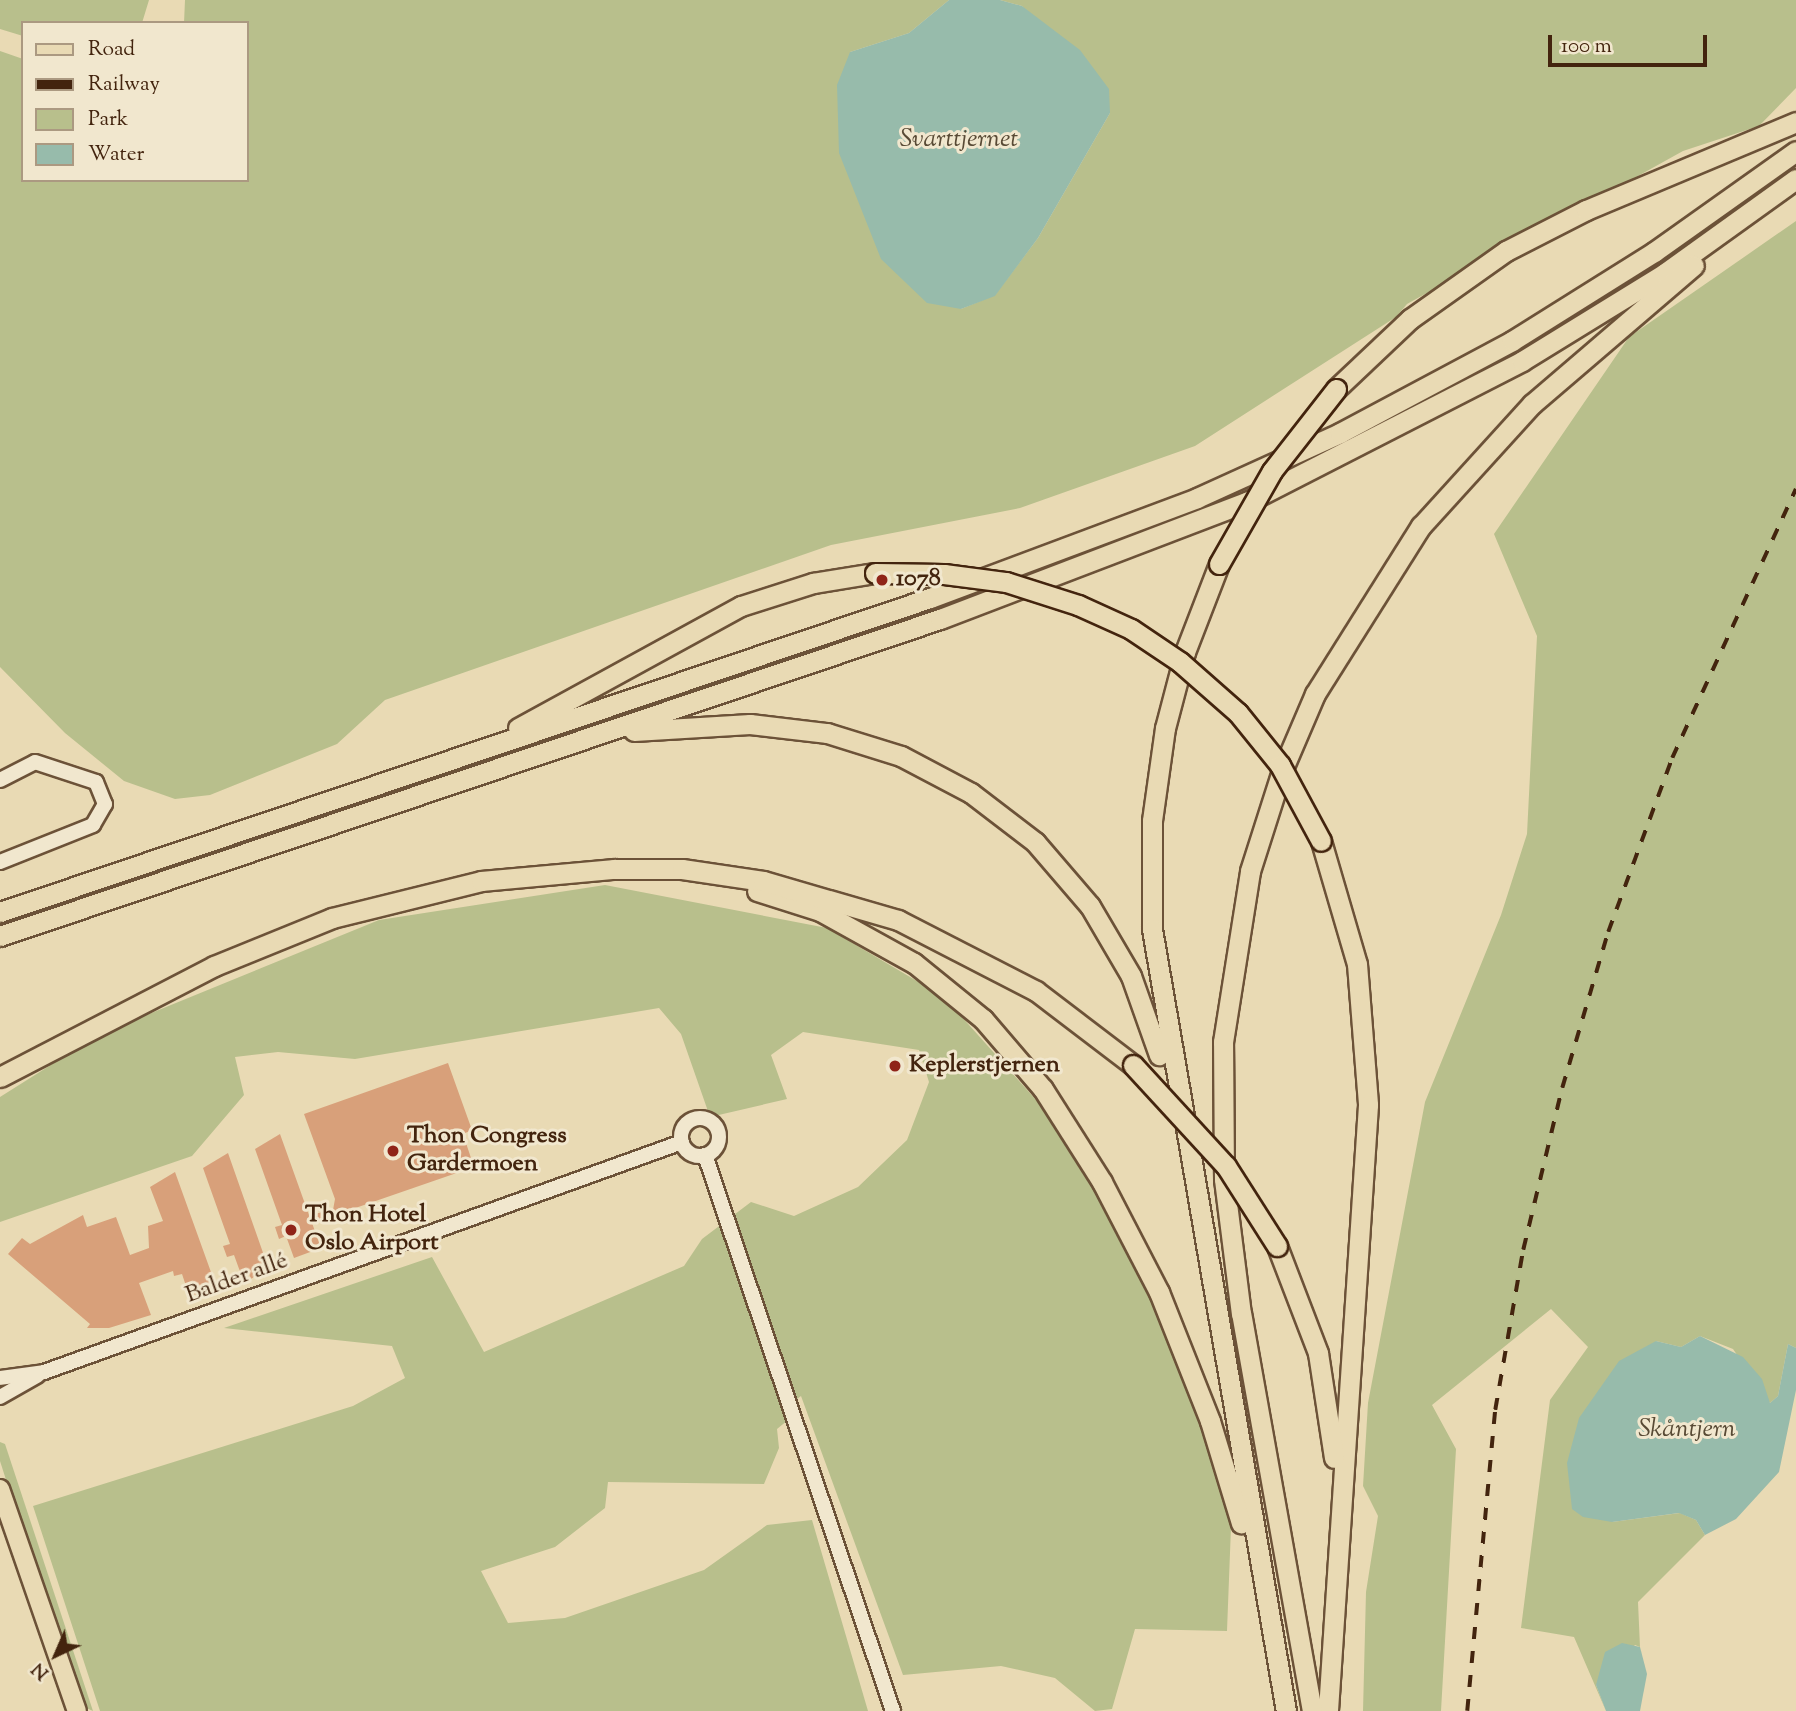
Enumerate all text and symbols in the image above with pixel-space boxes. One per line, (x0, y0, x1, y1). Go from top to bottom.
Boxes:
legend (21, 21, 248, 182)
scale bar (1551, 21, 1710, 65)
text: 100 m (1561, 32, 1612, 62)
text: Road (88, 35, 135, 65)
text: Railway (88, 70, 160, 100)
text: Park (88, 105, 128, 135)
water label: Svarttjernet (900, 124, 1018, 156)
text: Water (88, 140, 144, 170)
place label: 1078 (896, 566, 941, 594)
marker: 1078 (874, 572, 890, 588)
place label: Keplerstjernen (909, 1052, 1060, 1080)
marker: Keplerstjernen (887, 1058, 903, 1074)
place label: Thon Congress Gardermoen (407, 1123, 567, 1179)
marker: Thon Congress Gardermoen (385, 1143, 401, 1159)
place label: Thon Hotel Oslo Airport (305, 1202, 438, 1258)
marker: Thon Hotel Oslo Airport (283, 1222, 299, 1238)
street label: Balder allé (182, 1247, 292, 1311)
water label: Skåntjern (1638, 1414, 1736, 1446)
north arrow (21, 1620, 91, 1690)
text: N (26, 1655, 56, 1685)

